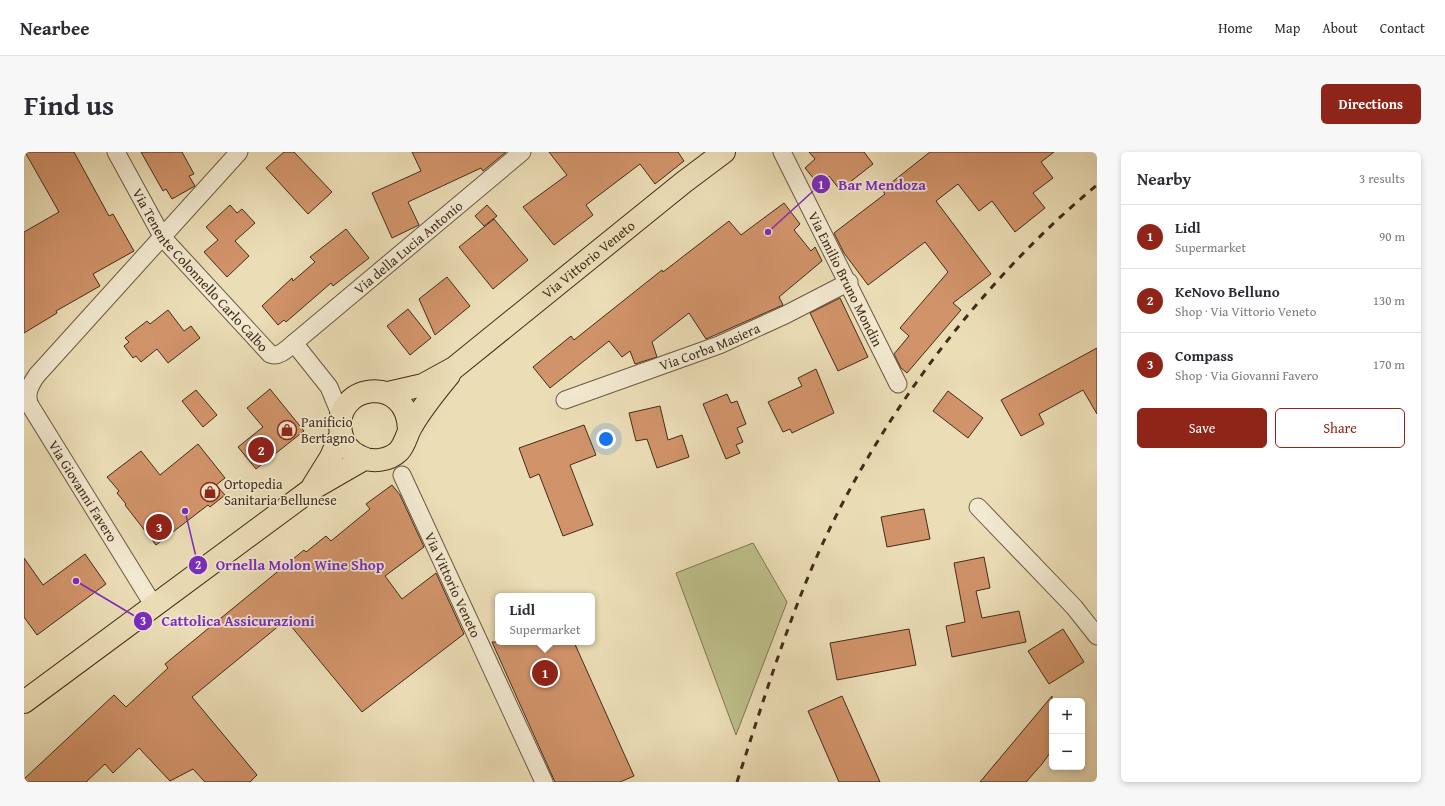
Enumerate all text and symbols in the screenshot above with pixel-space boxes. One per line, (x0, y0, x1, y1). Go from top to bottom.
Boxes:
text: Nearbee (20, 14, 90, 42)
text: Home (1218, 18, 1253, 38)
text: Map (1275, 18, 1300, 38)
text: About (1322, 18, 1358, 38)
text: Contact (1380, 18, 1425, 38)
text: Find us (24, 84, 114, 125)
button: Directions (1321, 84, 1421, 124)
text: Nearby (1137, 166, 1191, 191)
text: 3 results (1359, 169, 1405, 188)
callout: Bar Mendoza (811, 171, 934, 198)
text: Bar Mendoza (838, 174, 926, 195)
text: 1 (818, 176, 824, 193)
street label: Via Tenente Colonnello Carlo Calbo (128, 185, 273, 356)
street label: Via della Lucia Antonio (350, 196, 467, 299)
street label: Via Emilio Bruno Mondin (803, 208, 888, 350)
street label: Via Vittorio Veneto (538, 216, 639, 303)
text: Lidl (1175, 217, 1201, 238)
text: 1 (1147, 227, 1153, 246)
text: 90 m (1379, 227, 1405, 246)
text: Supermarket (1175, 238, 1246, 257)
text: KeNovo Belluno (1175, 281, 1280, 302)
text: 2 (1147, 291, 1153, 310)
text: 130 m (1373, 291, 1405, 310)
text: Shop · Via Vittorio Veneto (1175, 302, 1316, 321)
street label: Via Corba Masiera (656, 318, 763, 376)
text: Compass (1175, 345, 1233, 366)
text: 3 (1147, 355, 1153, 374)
text: 170 m (1373, 355, 1405, 374)
text: Shop · Via Giovanni Favero (1175, 366, 1318, 385)
button: Save (1137, 408, 1267, 448)
button: Share (1275, 408, 1405, 448)
place label: Panificio Bertagno (301, 412, 355, 448)
shop icon: Panificio Bertagno (276, 419, 298, 441)
your location (596, 429, 616, 449)
pin: 2 (248, 435, 274, 465)
street label: Via Giovanni Favero (44, 436, 122, 546)
place label: Ortopedia Sanitaria Bellunese (224, 474, 337, 510)
shop icon: Ortopedia Sanitaria Bellunese (199, 481, 221, 503)
pin: 3 (146, 512, 172, 542)
street label: Via Vittorio Veneto (420, 529, 486, 641)
callout: Ornella Molon Wine Shop (188, 552, 392, 579)
text: Ornella Molon Wine Shop (216, 554, 385, 575)
text: 2 (195, 556, 201, 573)
popup (495, 593, 595, 645)
text: Lidl (509, 599, 535, 620)
callout: Cattolica Assicurazioni (133, 607, 322, 634)
text: Cattolica Assicurazioni (161, 610, 315, 631)
text: 3 (140, 612, 146, 629)
text: Supermarket (509, 620, 581, 639)
pin: 1 (532, 658, 558, 688)
map controls (1049, 698, 1085, 770)
button: + (1049, 698, 1085, 734)
button: − (1049, 734, 1085, 770)

